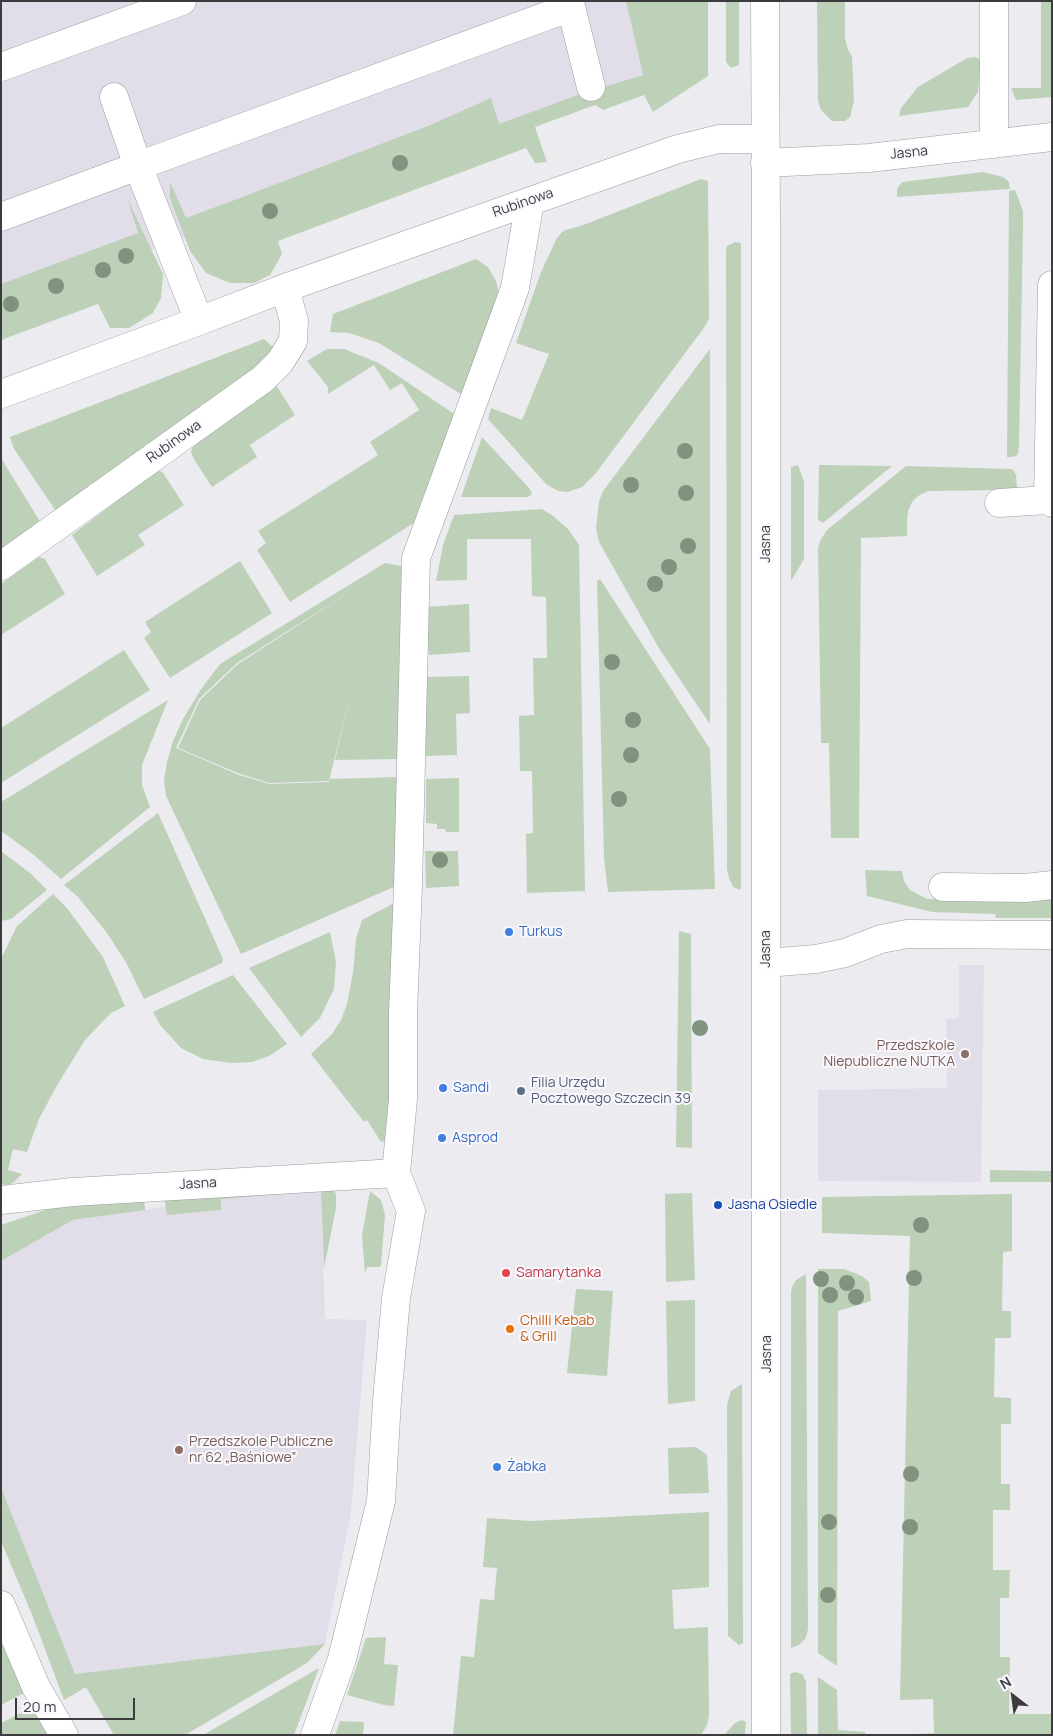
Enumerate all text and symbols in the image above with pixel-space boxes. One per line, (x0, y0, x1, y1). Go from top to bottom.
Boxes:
street label: Jasna (889, 143, 929, 163)
street label: Rubinowa (490, 185, 556, 221)
street label: Rubinowa (143, 417, 205, 467)
street label: Jasna (758, 525, 774, 563)
place label: Turkus (519, 924, 563, 940)
marker: Turkus (503, 926, 515, 938)
street label: Jasna (758, 930, 774, 968)
place label: Przedszkole Niepubliczne NUTKA (823, 1038, 955, 1070)
marker: Przedszkole Niepubliczne NUTKA (959, 1048, 971, 1060)
place label: Filia Urzędu Pocztowego Szczecin 39 (531, 1075, 691, 1108)
place label: Sandi (453, 1080, 489, 1096)
marker: Sandi (437, 1082, 449, 1094)
marker: Filia Urzędu Pocztowego Szczecin 39 (515, 1085, 527, 1097)
place label: Asprod (452, 1130, 498, 1146)
marker: Asprod (436, 1132, 448, 1144)
street label: Jasna (179, 1175, 217, 1193)
place label: Jasna Osiedle (728, 1197, 817, 1213)
marker: Jasna Osiedle (712, 1199, 724, 1211)
place label: Samarytanka (516, 1265, 601, 1281)
marker: Samarytanka (500, 1267, 512, 1279)
place label: Chilli Kebab & Grill (520, 1313, 594, 1345)
marker: Chilli Kebab & Grill (504, 1323, 516, 1335)
street label: Jasna (759, 1335, 775, 1373)
place label: Przedszkole Publiczne nr 62 „Baśniowe” (189, 1434, 333, 1466)
marker: Przedszkole Publiczne nr 62 „Baśniowe” (173, 1444, 185, 1456)
place label: Żabka (507, 1459, 546, 1475)
marker: Żabka (491, 1461, 503, 1473)
north arrow (988, 1671, 1038, 1721)
text: N (996, 1672, 1014, 1693)
scale bar (18, 1688, 138, 1720)
text: 20 m (23, 1696, 56, 1717)

